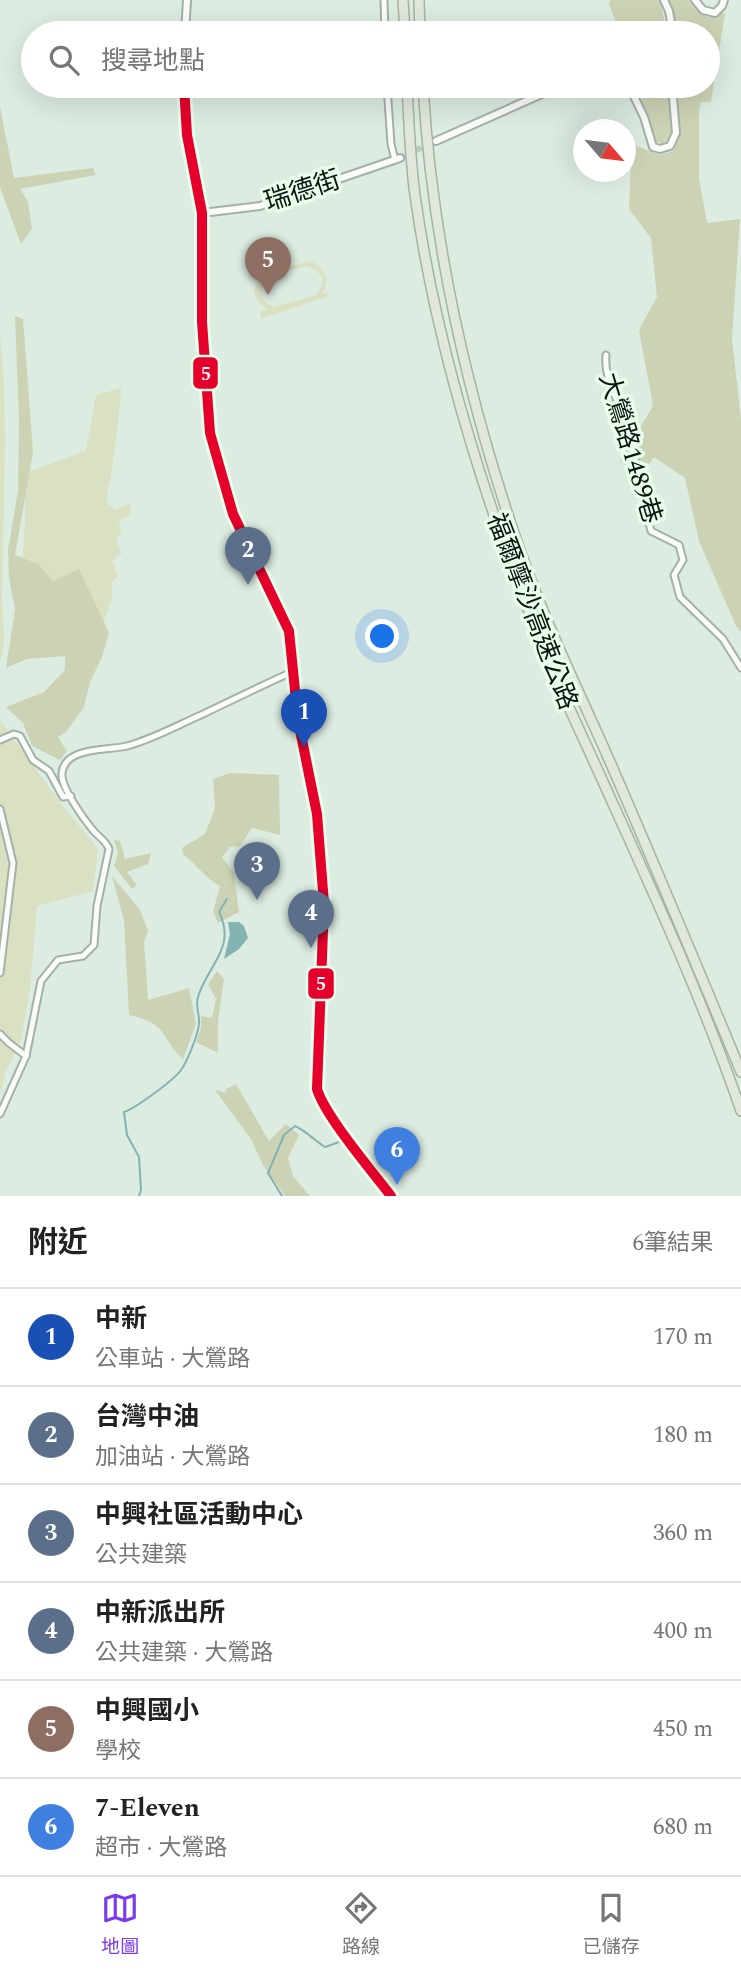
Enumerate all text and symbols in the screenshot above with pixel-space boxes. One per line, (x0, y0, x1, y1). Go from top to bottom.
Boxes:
search box (21, 21, 720, 98)
icon: search (45, 41, 83, 79)
text: 搜尋地點 (101, 41, 205, 81)
north arrow (573, 119, 636, 182)
street label: 瑞德街 (259, 160, 346, 222)
pin: 5 (245, 237, 291, 295)
line badge: 5 (192, 356, 219, 390)
text: 5 (201, 360, 211, 389)
street label: 大鶯路1489巷 (588, 368, 672, 529)
street label: 福爾摩沙高速公路 (476, 507, 588, 716)
pin: 2 (225, 527, 271, 585)
your location (365, 619, 399, 653)
pin: 1 (281, 689, 327, 747)
pin: 3 (234, 842, 280, 900)
pin: 4 (288, 890, 334, 948)
line badge: 5 (307, 967, 335, 1000)
text: 5 (316, 970, 326, 999)
pin: 6 (374, 1127, 420, 1185)
text: 附近 (28, 1220, 88, 1266)
text: 6筆結果 (633, 1226, 713, 1261)
text: 中新 (95, 1299, 147, 1339)
text: 1 (45, 1320, 57, 1355)
text: 170 m (653, 1320, 713, 1355)
text: 公車站 · 大鶯路 (95, 1342, 250, 1377)
text: 台灣中油 (95, 1397, 199, 1437)
text: 2 (45, 1418, 57, 1453)
text: 180 m (653, 1418, 713, 1453)
text: 加油站 · 大鶯路 (95, 1440, 250, 1475)
text: 中興社區活動中心 (95, 1495, 303, 1535)
text: 3 (45, 1516, 57, 1551)
text: 360 m (653, 1516, 713, 1551)
text: 公共建築 (95, 1538, 187, 1573)
text: 中新派出所 (95, 1593, 225, 1633)
text: 4 (45, 1614, 57, 1649)
text: 400 m (653, 1614, 713, 1649)
text: 公共建築 · 大鶯路 (95, 1636, 273, 1671)
text: 中興國小 (95, 1691, 199, 1731)
text: 5 (45, 1712, 57, 1747)
text: 450 m (653, 1712, 713, 1747)
text: 學校 (95, 1734, 141, 1769)
text: 7-Eleven (95, 1788, 200, 1828)
text: 6 (45, 1810, 57, 1845)
text: 680 m (653, 1810, 713, 1845)
text: 超市 · 大鶯路 (95, 1831, 227, 1866)
tab: 地圖 (101, 1889, 139, 1962)
tab: 路線 (342, 1889, 380, 1962)
tab: 已儲存 (583, 1889, 640, 1962)

